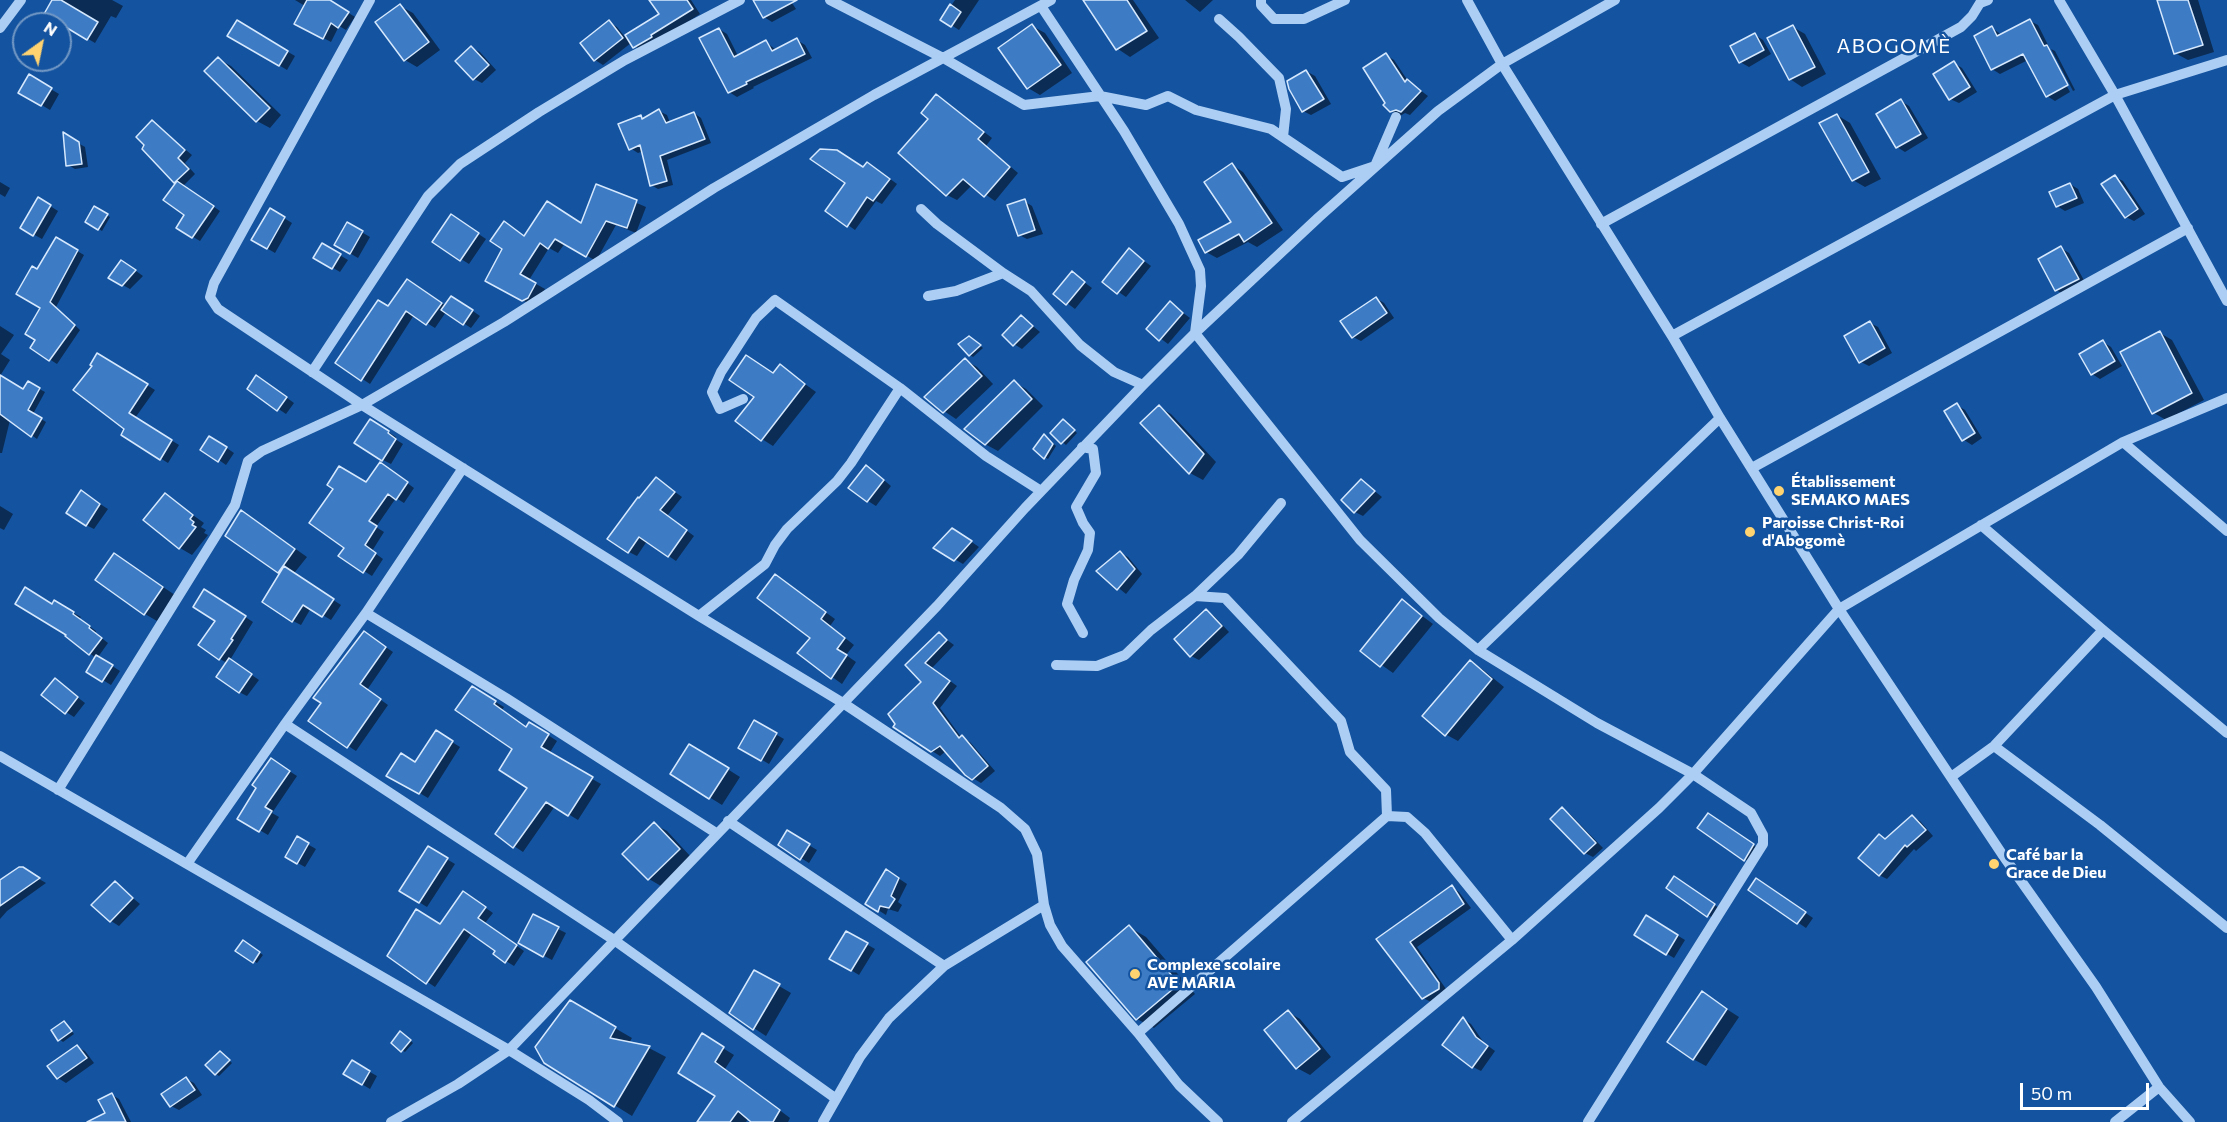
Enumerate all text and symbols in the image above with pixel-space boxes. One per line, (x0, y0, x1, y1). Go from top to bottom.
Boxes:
north arrow (12, 12, 72, 72)
text: N (41, 17, 61, 39)
district label: ABOGOMÈ (1836, 34, 1952, 58)
place label: Établissement SEMAKO MAES (1791, 472, 1910, 510)
marker: Établissement SEMAKO MAES (1772, 484, 1786, 498)
place label: Paroisse Christ-Roi d'Abogomè (1762, 513, 1904, 551)
marker: Paroisse Christ-Roi d'Abogomè (1743, 525, 1757, 539)
place label: Café bar la Grace de Dieu (2006, 845, 2106, 883)
marker: Café bar la Grace de Dieu (1987, 857, 2001, 871)
place label: Complexe scolaire AVE MARIA (1147, 955, 1281, 993)
marker: Complexe scolaire AVE MARIA (1128, 967, 1142, 981)
scale bar (2023, 1071, 2152, 1109)
text: 50 m (2031, 1082, 2072, 1104)

